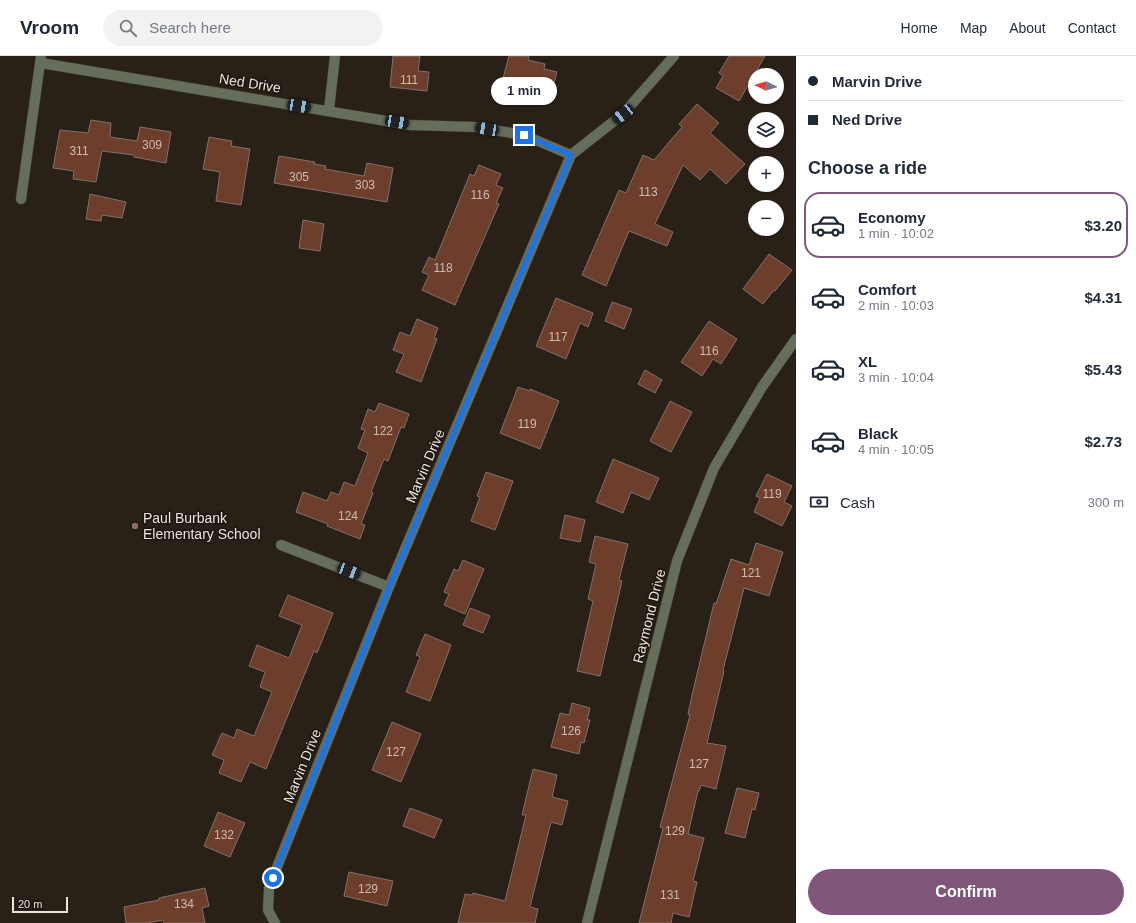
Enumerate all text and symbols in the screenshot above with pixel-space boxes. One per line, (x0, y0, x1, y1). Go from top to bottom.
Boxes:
search box (103, 10, 383, 46)
text: Vroom (20, 17, 79, 38)
icon: search (117, 17, 139, 39)
text: Search here (149, 19, 231, 36)
text: Home (901, 20, 938, 36)
text: Map (960, 20, 987, 36)
text: About (1009, 20, 1046, 36)
text: Contact (1068, 20, 1116, 36)
north arrow (748, 68, 784, 104)
map controls (748, 68, 784, 236)
street label: Ned Drive (218, 70, 282, 96)
house number: 111 (400, 73, 418, 87)
text: Marvin Drive (832, 73, 922, 90)
callout: 1 min (491, 77, 557, 105)
text: 1 min (507, 83, 541, 98)
car (286, 98, 312, 114)
car (610, 102, 636, 126)
text: Ned Drive (832, 111, 902, 128)
button: layers (748, 112, 784, 148)
car (384, 114, 410, 130)
car (474, 121, 500, 137)
route end (515, 126, 533, 144)
house number: 309 (142, 138, 162, 152)
house number: 311 (69, 144, 89, 158)
button: + (748, 156, 784, 192)
text: Choose a ride (808, 158, 927, 178)
house number: 305 (289, 170, 309, 184)
house number: 303 (355, 178, 375, 192)
house number: 113 (638, 185, 658, 199)
house number: 116 (470, 188, 490, 202)
button: − (748, 200, 784, 236)
icon: car (810, 207, 846, 243)
text: Economy (858, 209, 926, 226)
text: $3.20 (1084, 217, 1122, 234)
text: 1 min · 10:02 (858, 226, 934, 241)
house number: 118 (433, 261, 453, 275)
icon: car (810, 279, 846, 315)
text: Comfort (858, 281, 916, 298)
text: $4.31 (1084, 289, 1122, 306)
text: 2 min · 10:03 (858, 298, 934, 313)
house number: 117 (548, 330, 568, 344)
house number: 116 (699, 344, 719, 358)
icon: car (810, 351, 846, 387)
text: XL (858, 353, 877, 370)
text: $5.43 (1084, 361, 1122, 378)
text: 3 min · 10:04 (858, 370, 934, 385)
house number: 119 (517, 417, 537, 431)
icon: car (810, 423, 846, 459)
house number: 122 (373, 424, 393, 438)
text: Black (858, 425, 898, 442)
street label: Marvin Drive (402, 427, 448, 505)
text: $2.73 (1084, 433, 1122, 450)
text: 4 min · 10:05 (858, 442, 934, 457)
house number: 119 (762, 487, 782, 501)
icon: cash (808, 491, 830, 513)
text: Cash (840, 494, 875, 511)
text: 300 m (1088, 495, 1124, 510)
house number: 124 (338, 509, 358, 523)
place label: Paul Burbank Elementary School (143, 510, 261, 542)
marker: Paul Burbank Elementary School (130, 521, 140, 531)
car (336, 561, 362, 581)
house number: 121 (741, 566, 761, 580)
street label: Raymond Drive (630, 567, 668, 665)
house number: 126 (561, 724, 581, 738)
street label: Marvin Drive (280, 726, 324, 805)
house number: 127 (386, 745, 406, 759)
house number: 127 (689, 757, 709, 771)
house number: 129 (665, 824, 685, 838)
house number: 132 (214, 828, 234, 842)
route start (264, 869, 282, 887)
button: Confirm (808, 869, 1124, 915)
house number: 129 (358, 882, 378, 896)
house number: 131 (660, 888, 680, 902)
scale bar (12, 895, 68, 914)
house number: 134 (174, 897, 194, 911)
text: 20 m (18, 898, 42, 910)

